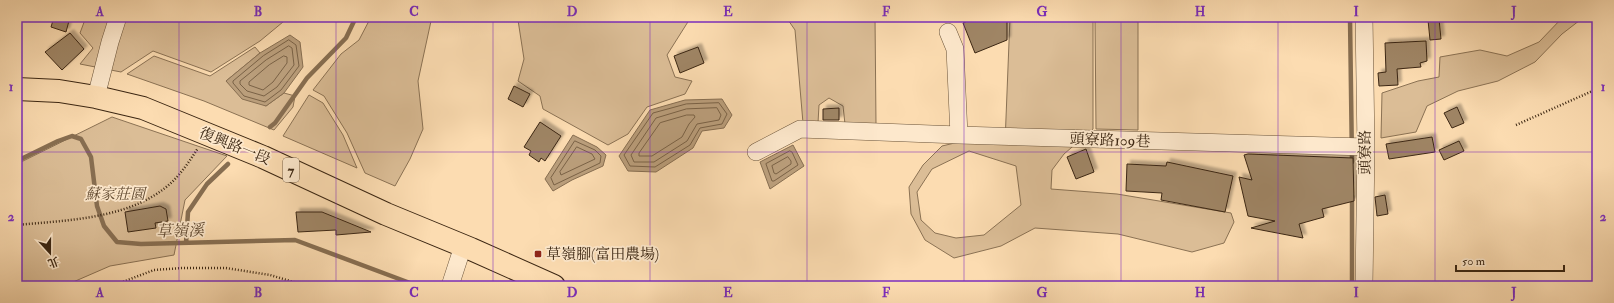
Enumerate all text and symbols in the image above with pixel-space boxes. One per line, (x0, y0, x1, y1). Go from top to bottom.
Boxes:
text: A (95, 4, 105, 20)
text: B (254, 4, 262, 20)
text: C (409, 4, 419, 20)
text: D (567, 4, 578, 20)
text: E (723, 4, 733, 20)
text: F (882, 4, 891, 20)
text: G (1037, 4, 1048, 20)
text: H (1195, 4, 1206, 20)
text: I (1353, 4, 1359, 20)
text: J (1510, 4, 1517, 21)
text: 1 (9, 79, 14, 95)
text: 1 (1601, 79, 1606, 95)
street label: 復興路一段 (196, 124, 273, 169)
street label: 頭寮路 (1356, 129, 1375, 175)
street label: 頭寮路109巷 (1069, 130, 1151, 151)
road number: 7 (283, 158, 299, 182)
park label: 蘇家莊園 (85, 185, 147, 204)
text: 2 (8, 209, 15, 225)
text: 2 (1600, 209, 1607, 225)
water label: 草嶺溪 (156, 220, 206, 242)
north arrow (30, 233, 70, 273)
place label: 草嶺腳(富田農場) (546, 245, 659, 264)
scale bar (1456, 247, 1564, 273)
marker: 草嶺腳(富田農場) (533, 249, 543, 259)
text: 北 (46, 254, 61, 270)
text: 50 m (1462, 254, 1486, 269)
text: A (95, 285, 105, 301)
text: B (254, 285, 262, 301)
text: C (409, 285, 419, 301)
text: D (567, 285, 578, 301)
text: E (723, 285, 733, 301)
text: F (882, 285, 891, 301)
text: G (1037, 285, 1048, 301)
text: H (1195, 285, 1206, 301)
text: I (1353, 285, 1359, 301)
text: J (1510, 285, 1517, 302)

